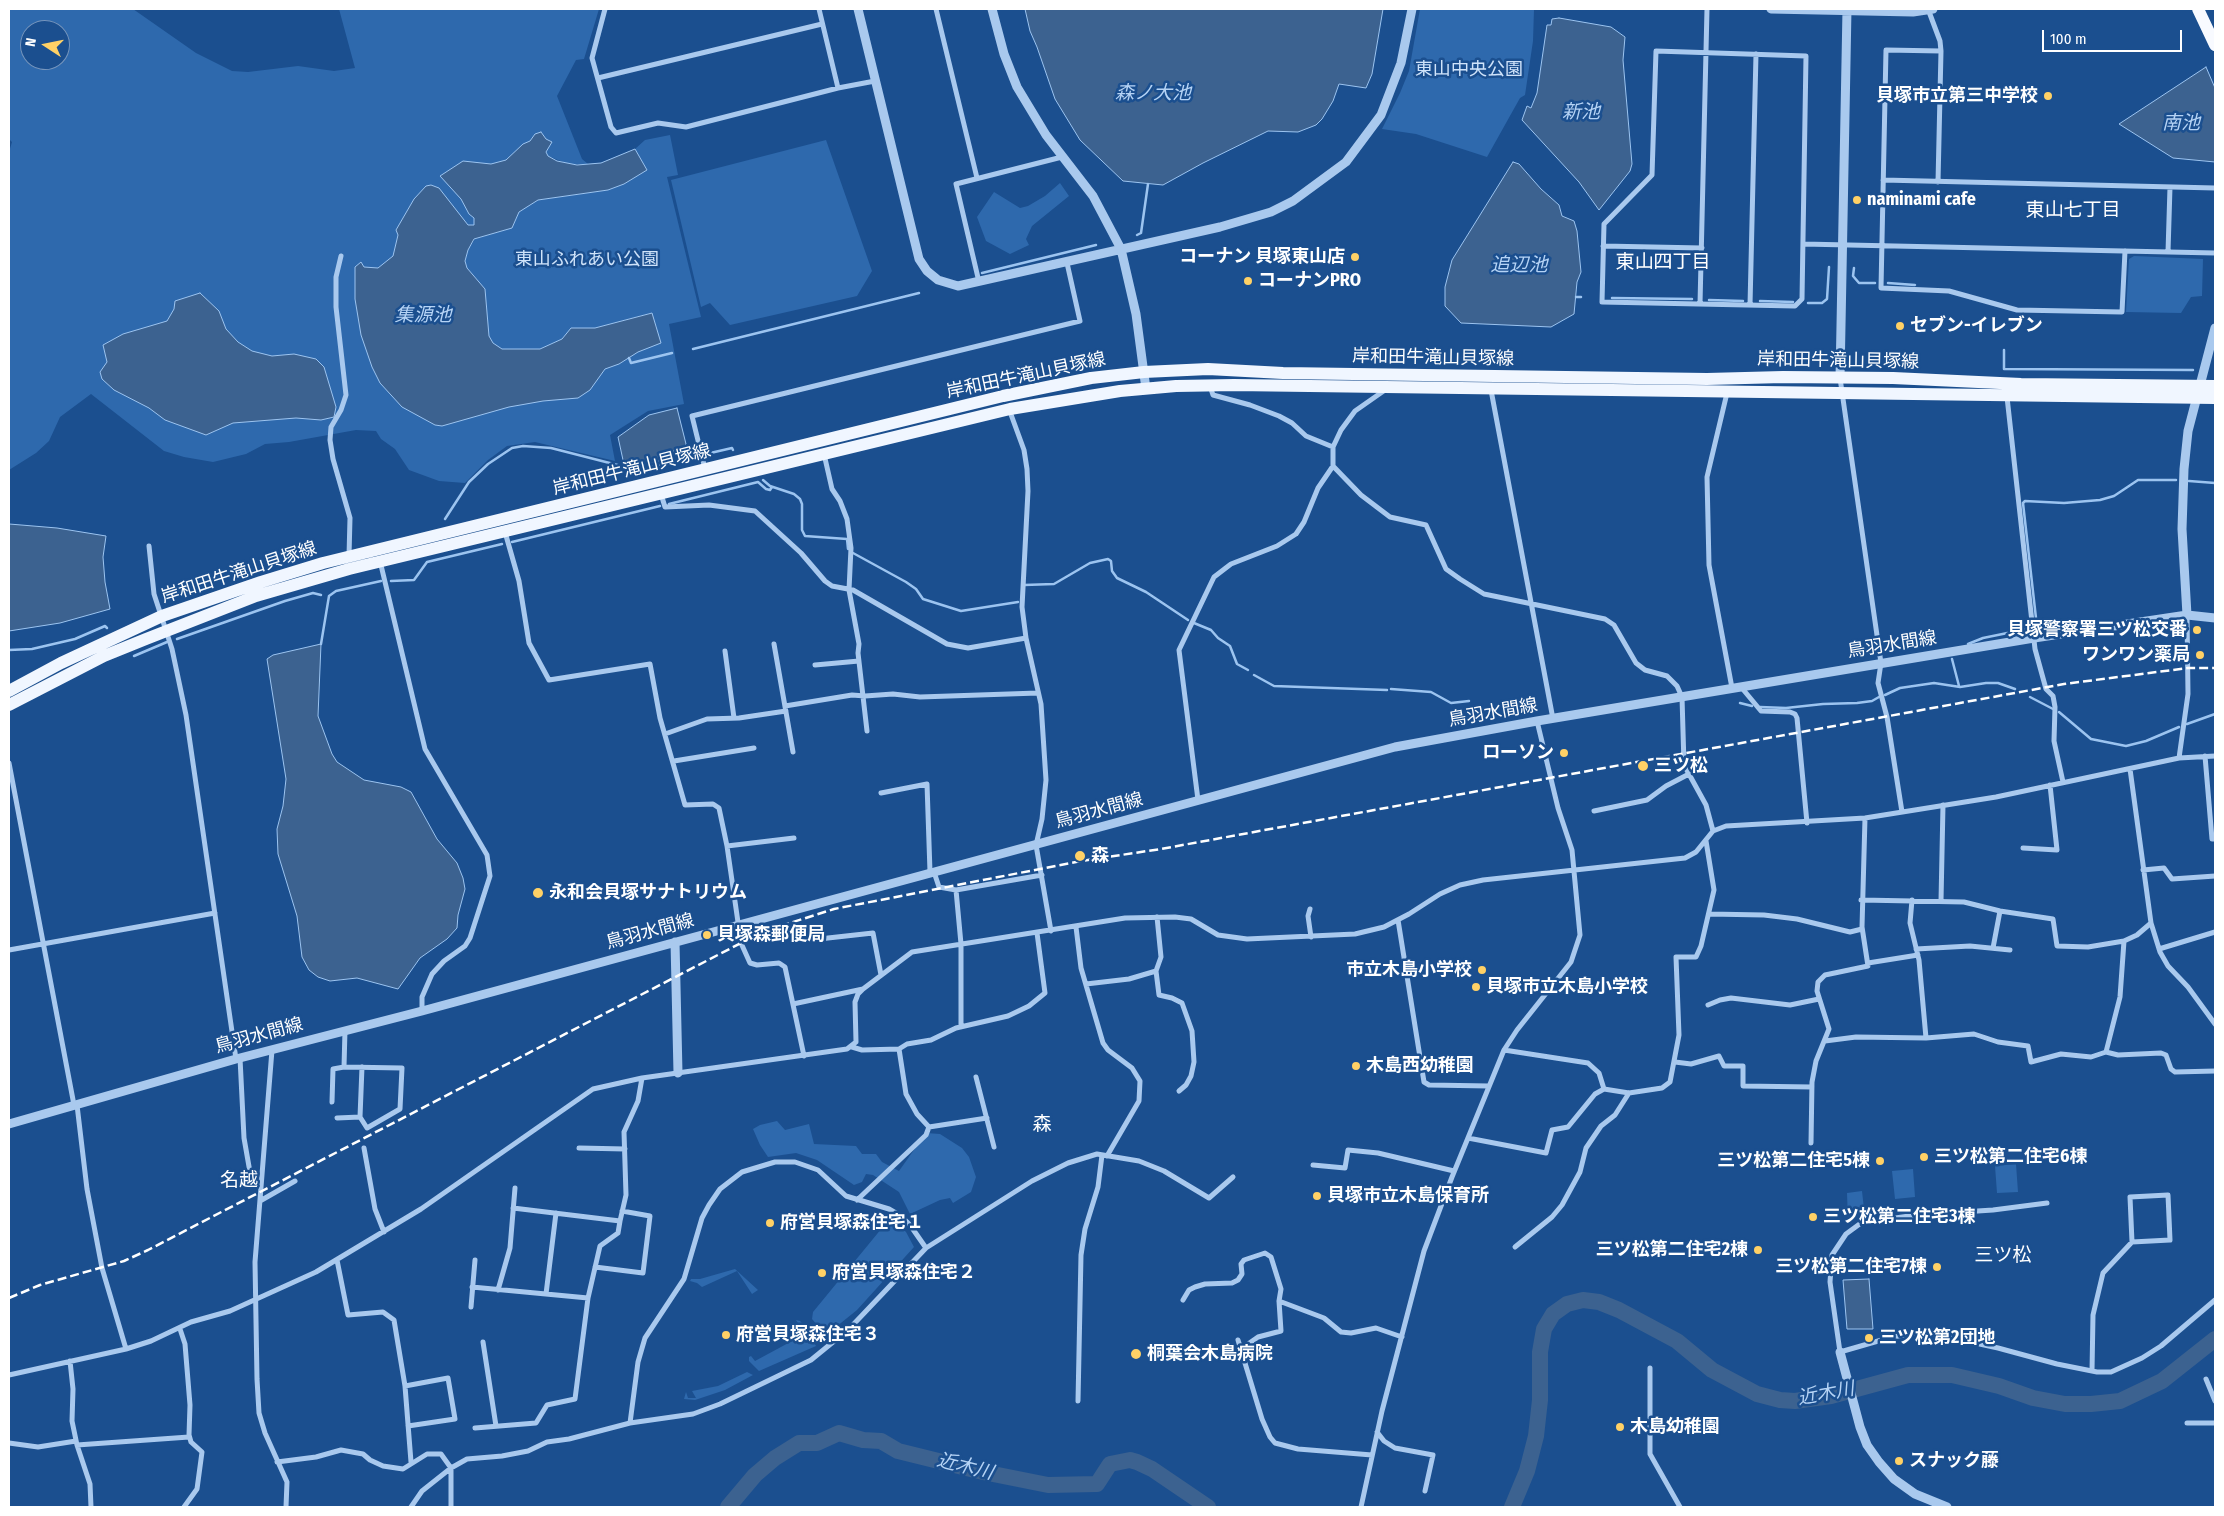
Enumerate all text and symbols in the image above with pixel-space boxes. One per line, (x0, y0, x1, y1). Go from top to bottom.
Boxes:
north arrow (20, 20, 70, 70)
scale bar (2044, 20, 2184, 52)
text: 100 m (2050, 30, 2087, 48)
text: N (22, 37, 40, 48)
park label: 東山中央公園 (1415, 59, 1523, 81)
water label: 森ノ大池 (1115, 83, 1191, 105)
place label: 貝塚市立第三中学校 (1876, 85, 2038, 107)
marker: 貝塚市立第三中学校 (2042, 90, 2054, 102)
water label: 新池 (1562, 102, 1600, 124)
water label: 南池 (2162, 113, 2200, 135)
place label: naminami cafe (1867, 189, 1976, 211)
marker: naminami cafe (1851, 194, 1863, 206)
district label: 東山七丁目 (2026, 200, 2120, 222)
place label: コーナン 貝塚東山店 (1179, 246, 1345, 268)
park label: 東山ふれあい公園 (515, 249, 659, 271)
marker: コーナン 貝塚東山店 (1349, 251, 1361, 263)
district label: 東山四丁目 (1616, 252, 1710, 274)
water label: 追辺池 (1491, 255, 1547, 277)
place label: コーナンPRO (1258, 270, 1361, 292)
marker: コーナンPRO (1242, 275, 1254, 287)
water label: 集源池 (395, 305, 451, 327)
place label: セブン-イレブン (1910, 315, 2043, 337)
marker: セブン-イレブン (1894, 320, 1906, 332)
street label: 岸和田牛滝山貝塚線 (1352, 346, 1514, 370)
street label: 岸和田牛滝山貝塚線 (945, 349, 1107, 403)
street label: 岸和田牛滝山貝塚線 (1757, 349, 1919, 373)
street label: 岸和田牛滝山貝塚線 (551, 440, 713, 500)
street label: 岸和田牛滝山貝塚線 (159, 538, 319, 608)
place label: 貝塚警察署三ツ松交番 (2007, 619, 2187, 641)
marker: 貝塚警察署三ツ松交番 (2191, 624, 2203, 636)
street label: 鳥羽水間線 (1846, 627, 1938, 663)
place label: ワンワン薬局 (2082, 644, 2190, 666)
marker: ワンワン薬局 (2194, 649, 2206, 661)
street label: 鳥羽水間線 (1447, 695, 1539, 731)
place label: ローソン (1482, 742, 1554, 764)
marker: ローソン (1558, 747, 1570, 759)
place label: 三ツ松 (1654, 755, 1708, 777)
marker: 三ツ松 (1636, 759, 1650, 773)
street label: 鳥羽水間線 (1053, 789, 1145, 833)
place label: 森 (1091, 845, 1109, 867)
marker: 森 (1073, 849, 1087, 863)
place label: 永和会貝塚サナトリウム (549, 882, 747, 904)
marker: 永和会貝塚サナトリウム (531, 886, 545, 900)
street label: 鳥羽水間線 (604, 910, 696, 954)
place label: 貝塚森郵便局 (717, 924, 825, 946)
marker: 貝塚森郵便局 (701, 929, 713, 941)
place label: 市立木島小学校 (1346, 959, 1472, 981)
marker: 市立木島小学校 (1476, 964, 1488, 976)
place label: 貝塚市立木島小学校 (1486, 976, 1648, 998)
marker: 貝塚市立木島小学校 (1470, 981, 1482, 993)
street label: 鳥羽水間線 (213, 1014, 305, 1058)
place label: 木島西幼稚園 (1366, 1055, 1474, 1077)
marker: 木島西幼稚園 (1350, 1060, 1362, 1072)
district label: 森 (1033, 1114, 1051, 1136)
place label: 三ツ松第二住宅6棟 (1934, 1146, 2087, 1168)
place label: 三ツ松第二住宅5棟 (1717, 1150, 1870, 1172)
marker: 三ツ松第二住宅6棟 (1918, 1151, 1930, 1163)
marker: 三ツ松第二住宅5棟 (1874, 1155, 1886, 1167)
district label: 名越 (220, 1170, 258, 1192)
place label: 貝塚市立木島保育所 (1327, 1185, 1489, 1207)
marker: 貝塚市立木島保育所 (1311, 1190, 1323, 1202)
place label: 三ツ松第二住宅3棟 (1823, 1206, 1976, 1228)
marker: 三ツ松第二住宅3棟 (1807, 1211, 1819, 1223)
place label: 府営貝塚森住宅１ (780, 1212, 924, 1234)
marker: 府営貝塚森住宅１ (764, 1217, 776, 1229)
place label: 三ツ松第二住宅2棟 (1596, 1239, 1748, 1261)
marker: 三ツ松第二住宅2棟 (1752, 1244, 1764, 1256)
district label: 三ツ松 (1975, 1245, 2031, 1267)
place label: 三ツ松第二住宅7棟 (1775, 1256, 1927, 1278)
marker: 三ツ松第二住宅7棟 (1931, 1261, 1943, 1273)
place label: 府営貝塚森住宅２ (832, 1262, 976, 1284)
marker: 府営貝塚森住宅２ (816, 1267, 828, 1279)
place label: 府営貝塚森住宅３ (736, 1324, 880, 1346)
place label: 三ツ松第2団地 (1879, 1327, 1995, 1349)
marker: 府営貝塚森住宅３ (720, 1329, 732, 1341)
marker: 三ツ松第2団地 (1863, 1332, 1875, 1344)
place label: 桐葉会木島病院 (1147, 1343, 1273, 1365)
marker: 桐葉会木島病院 (1129, 1347, 1143, 1361)
water label: 近木川 (1796, 1378, 1856, 1410)
place label: 木島幼稚園 (1630, 1416, 1720, 1438)
marker: 木島幼稚園 (1614, 1421, 1626, 1433)
water label: 近木川 (935, 1449, 995, 1485)
place label: スナック藤 (1909, 1450, 1999, 1472)
marker: スナック藤 (1893, 1455, 1905, 1467)

